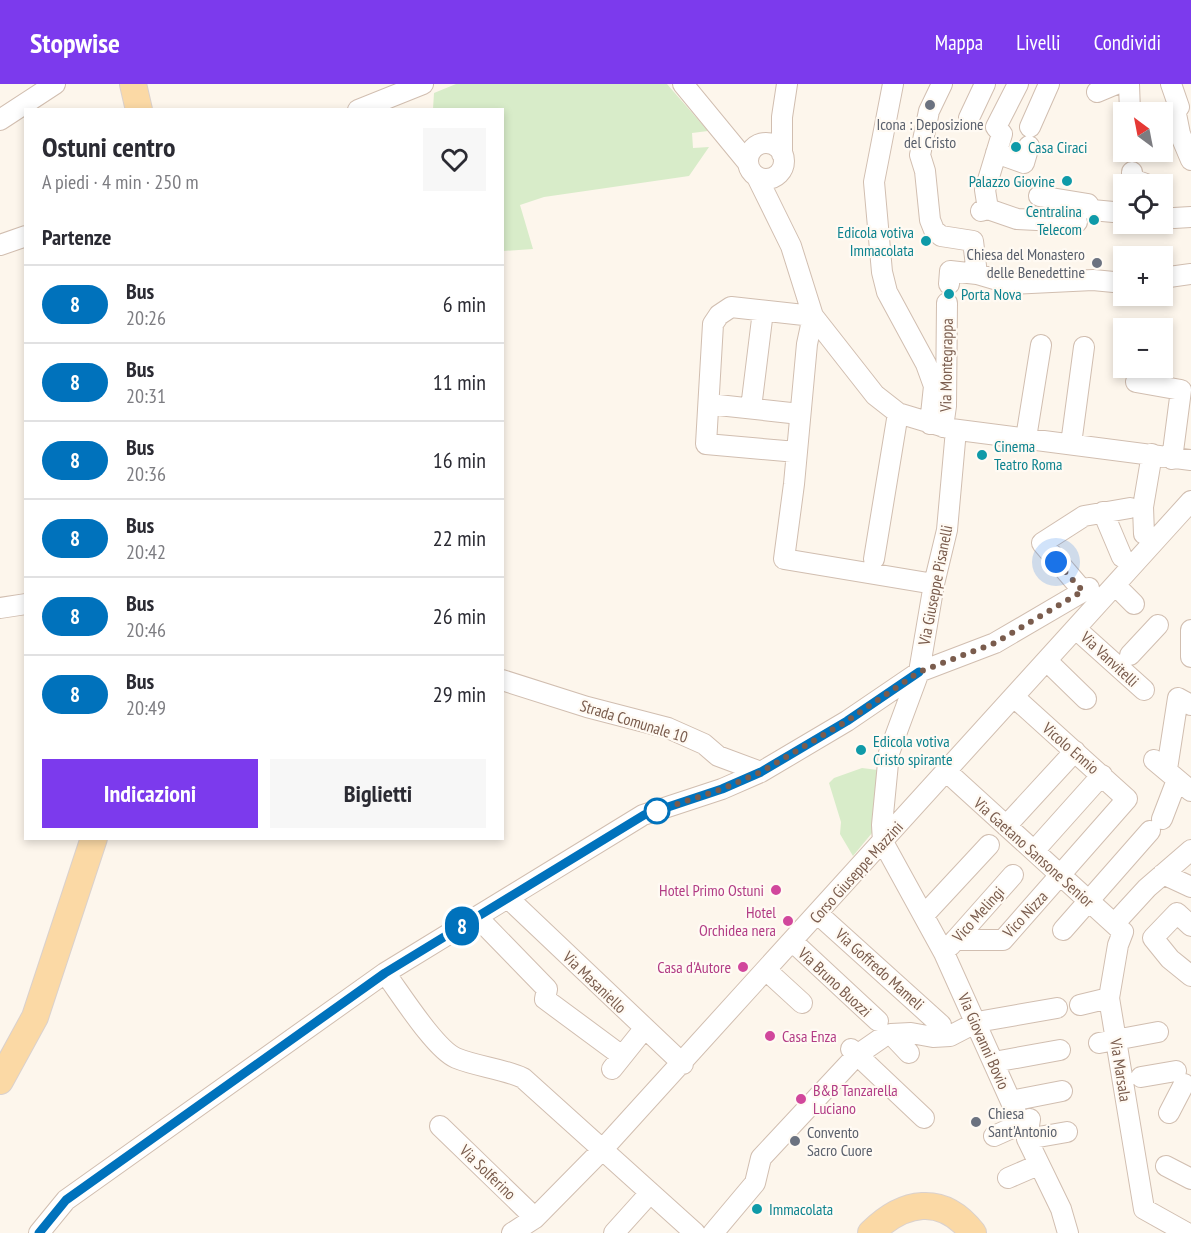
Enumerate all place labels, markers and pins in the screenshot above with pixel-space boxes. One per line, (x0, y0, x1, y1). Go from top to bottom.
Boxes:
marker: Icona : Deposizione del Cristo (923, 98, 937, 112)
place label: Icona : Deposizione del Cristo (876, 114, 984, 152)
place label: Casa Ciraci (1028, 137, 1087, 157)
marker: Casa Ciraci (1009, 140, 1023, 154)
place label: Palazzo Giovine (969, 171, 1055, 191)
marker: Palazzo Giovine (1060, 174, 1074, 188)
place label: Centralina Telecom (1026, 201, 1082, 239)
marker: Centralina Telecom (1087, 213, 1101, 227)
place label: Edicola votiva Immacolata (837, 222, 914, 260)
marker: Edicola votiva Immacolata (919, 234, 933, 248)
place label: Chiesa del Monastero delle Benedettine (967, 244, 1085, 282)
marker: Chiesa del Monastero delle Benedettine (1090, 256, 1104, 270)
place label: Porta Nova (961, 284, 1022, 304)
marker: Porta Nova (942, 287, 956, 301)
place label: Cinema Teatro Roma (994, 436, 1062, 474)
marker: Cinema Teatro Roma (975, 448, 989, 462)
place label: Edicola votiva Cristo spirante (873, 731, 953, 769)
marker: Edicola votiva Cristo spirante (854, 743, 868, 757)
unlabelled marker (644, 798, 670, 824)
place label: Hotel Primo Ostuni (659, 880, 764, 900)
marker: Hotel Primo Ostuni (769, 883, 783, 897)
place label: Hotel Orchidea nera (699, 902, 776, 940)
marker: Hotel Orchidea nera (781, 914, 795, 928)
place label: Casa d'Autore (657, 957, 731, 977)
marker: Casa d'Autore (736, 960, 750, 974)
place label: Casa Enza (782, 1026, 837, 1046)
marker: Casa Enza (763, 1029, 777, 1043)
place label: B&B Tanzarella Luciano (813, 1080, 898, 1118)
marker: B&B Tanzarella Luciano (794, 1092, 808, 1106)
place label: Chiesa Sant'Antonio (988, 1103, 1057, 1141)
marker: Chiesa Sant'Antonio (969, 1115, 983, 1129)
place label: Convento Sacro Cuore (807, 1122, 873, 1160)
marker: Convento Sacro Cuore (788, 1134, 802, 1148)
place label: Immacolata (769, 1199, 833, 1219)
marker: Immacolata (750, 1202, 764, 1216)

